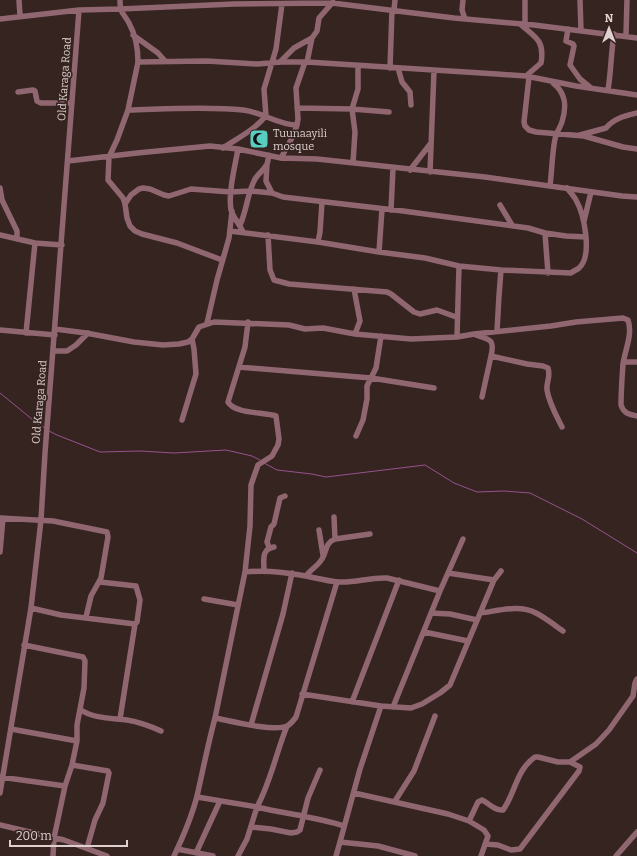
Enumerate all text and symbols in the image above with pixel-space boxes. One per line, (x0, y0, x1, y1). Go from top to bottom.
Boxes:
north arrow (589, 8, 629, 48)
text: N (605, 12, 614, 25)
street label: Old Karaga Road (55, 36, 74, 121)
place label: Tuunaayili mosque (273, 127, 328, 153)
mosque icon: Tuunaayili mosque (248, 128, 270, 150)
street label: Old Karaga Road (29, 359, 50, 444)
scale bar (10, 822, 127, 848)
text: 200 m (16, 829, 52, 843)

